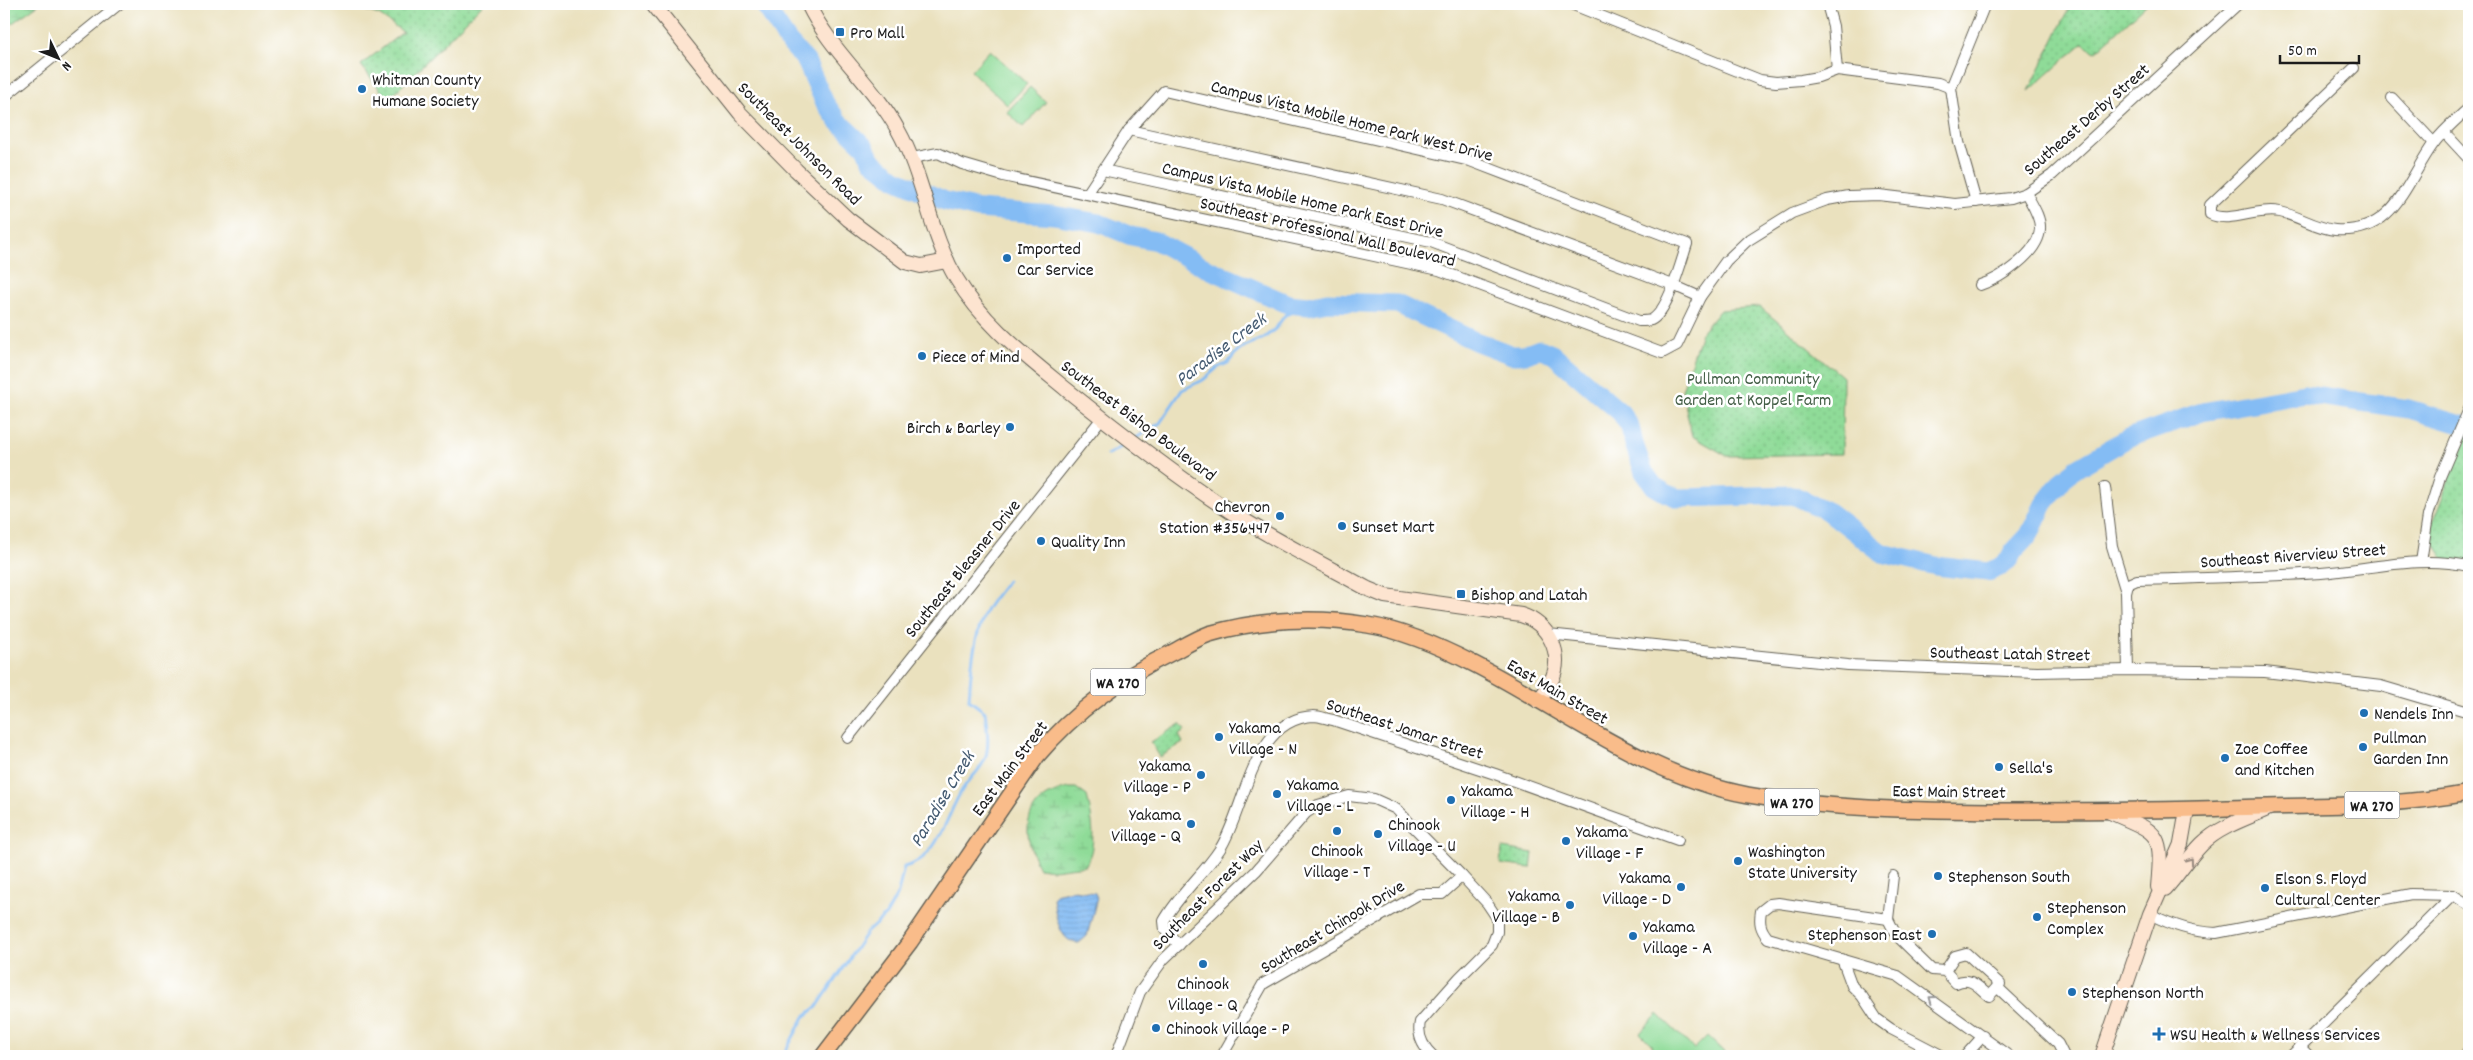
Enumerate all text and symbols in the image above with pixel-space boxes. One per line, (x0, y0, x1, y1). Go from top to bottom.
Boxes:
place label: Pro Mall (850, 22, 905, 47)
marker: Pro Mall (834, 26, 846, 38)
north arrow (32, 32, 82, 82)
scale bar (2280, 32, 2359, 64)
text: 50 m (2288, 41, 2317, 63)
text: N (56, 56, 76, 75)
street label: Southeast Derby Street (2019, 59, 2157, 183)
place label: Whitman County Humane Society (372, 69, 481, 115)
street label: Campus Vista Mobile Home Park West Drive (1208, 75, 1495, 170)
street label: Southeast Johnson Road (731, 77, 866, 212)
marker: Whitman County Humane Society (356, 83, 368, 95)
street label: Campus Vista Mobile Home Park East Drive (1159, 157, 1446, 246)
street label: Southeast Professional Mall Boulevard (1197, 192, 1458, 275)
place label: Imported Car Service (1017, 238, 1094, 284)
marker: Imported Car Service (1001, 252, 1013, 264)
water label: Paradise Creek (1171, 306, 1275, 394)
place label: Piece of Mind (932, 346, 1020, 371)
marker: Piece of Mind (916, 350, 928, 362)
street label: Southeast Bishop Boulevard (1055, 355, 1220, 489)
park label: Pullman Community Garden at Koppel Farm (1675, 368, 1831, 414)
place label: Birch & Barley (907, 417, 1001, 442)
marker: Birch & Barley (1004, 421, 1016, 433)
street label: Southeast Bleasner Drive (900, 495, 1028, 644)
place label: Chevron Station #356447 (1159, 496, 1270, 542)
marker: Chevron Station #356447 (1274, 510, 1286, 522)
place label: Sunset Mart (1352, 516, 1435, 541)
marker: Sunset Mart (1336, 520, 1348, 532)
place label: Quality Inn (1051, 531, 1126, 556)
marker: Quality Inn (1035, 535, 1047, 547)
street label: Southeast Riverview Street (2200, 539, 2387, 576)
place label: Bishop and Latah (1471, 584, 1588, 609)
marker: Bishop and Latah (1455, 588, 1467, 600)
street label: Southeast Latah Street (1930, 642, 2091, 669)
street label: East Main Street (1501, 654, 1612, 733)
road number: WA 270 (1090, 669, 1146, 696)
street label: Southeast Jamar Street (1323, 693, 1486, 768)
place label: Nendels Inn (2374, 703, 2454, 728)
marker: Nendels Inn (2358, 707, 2370, 719)
street label: East Main Street (967, 716, 1055, 822)
place label: Yakama Village - N (1229, 717, 1297, 763)
place label: Pullman Garden Inn (2373, 727, 2448, 773)
marker: Yakama Village - N (1213, 731, 1225, 743)
place label: Zoe Coffee and Kitchen (2235, 738, 2314, 784)
marker: Pullman Garden Inn (2357, 741, 2369, 753)
water label: Paradise Creek (905, 745, 984, 853)
marker: Zoe Coffee and Kitchen (2219, 752, 2231, 764)
place label: Yakama Village - P (1124, 755, 1192, 801)
place label: Sella's (2009, 757, 2053, 782)
marker: Sella's (1993, 761, 2005, 773)
marker: Yakama Village - P (1195, 769, 1207, 781)
place label: Yakama Village - L (1287, 774, 1354, 820)
place label: Yakama Village - H (1461, 780, 1529, 826)
street label: East Main Street (1892, 780, 2006, 807)
marker: Yakama Village - L (1271, 788, 1283, 800)
road number: WA 270 (1764, 789, 1820, 816)
road number: WA 270 (2344, 792, 2400, 818)
marker: Yakama Village - H (1445, 794, 1457, 806)
place label: Yakama Village - Q (1111, 804, 1182, 850)
place label: Chinook Village - U (1388, 814, 1456, 860)
marker: Yakama Village - Q (1185, 818, 1197, 830)
place label: Yakama Village - F (1576, 821, 1643, 867)
marker: Chinook Village - T (1331, 825, 1343, 837)
marker: Chinook Village - U (1372, 828, 1384, 840)
street label: Southeast Forest Way (1147, 834, 1271, 957)
marker: Yakama Village - F (1560, 835, 1572, 847)
place label: Chinook Village - T (1304, 840, 1370, 886)
place label: Washington State University (1748, 841, 1858, 887)
marker: Washington State University (1732, 855, 1744, 867)
one-way arrow (2184, 857, 2193, 867)
place label: Stephenson South (1948, 866, 2070, 891)
place label: Yakama Village - D (1603, 867, 1672, 913)
place label: Elson S. Floyd Cultural Center (2275, 868, 2381, 914)
marker: Stephenson South (1932, 870, 1944, 882)
street label: Southeast Chinook Drive (1256, 875, 1410, 981)
marker: Yakama Village - D (1675, 881, 1687, 893)
marker: Elson S. Floyd Cultural Center (2259, 882, 2271, 894)
place label: Yakama Village - B (1492, 885, 1561, 931)
place label: Stephenson Complex (2047, 897, 2126, 943)
marker: Yakama Village - B (1564, 899, 1576, 911)
marker: Stephenson Complex (2031, 911, 2043, 923)
place label: Yakama Village - A (1643, 916, 1712, 962)
place label: Stephenson East (1808, 924, 1922, 949)
marker: Stephenson East (1926, 928, 1938, 940)
marker: Yakama Village - A (1627, 930, 1639, 942)
marker: Chinook Village - Q (1197, 958, 1209, 970)
place label: Chinook Village - Q (1168, 973, 1238, 1019)
place label: Stephenson North (2082, 982, 2204, 1007)
marker: Stephenson North (2066, 986, 2078, 998)
one-way arrow (1928, 996, 1938, 1005)
place label: Chinook Village - P (1166, 1018, 1290, 1043)
marker: Chinook Village - P (1150, 1022, 1162, 1034)
place label: WSU Health & Wellness Services (2170, 1024, 2380, 1049)
marker: WSU Health & Wellness Services (2152, 1027, 2166, 1041)

